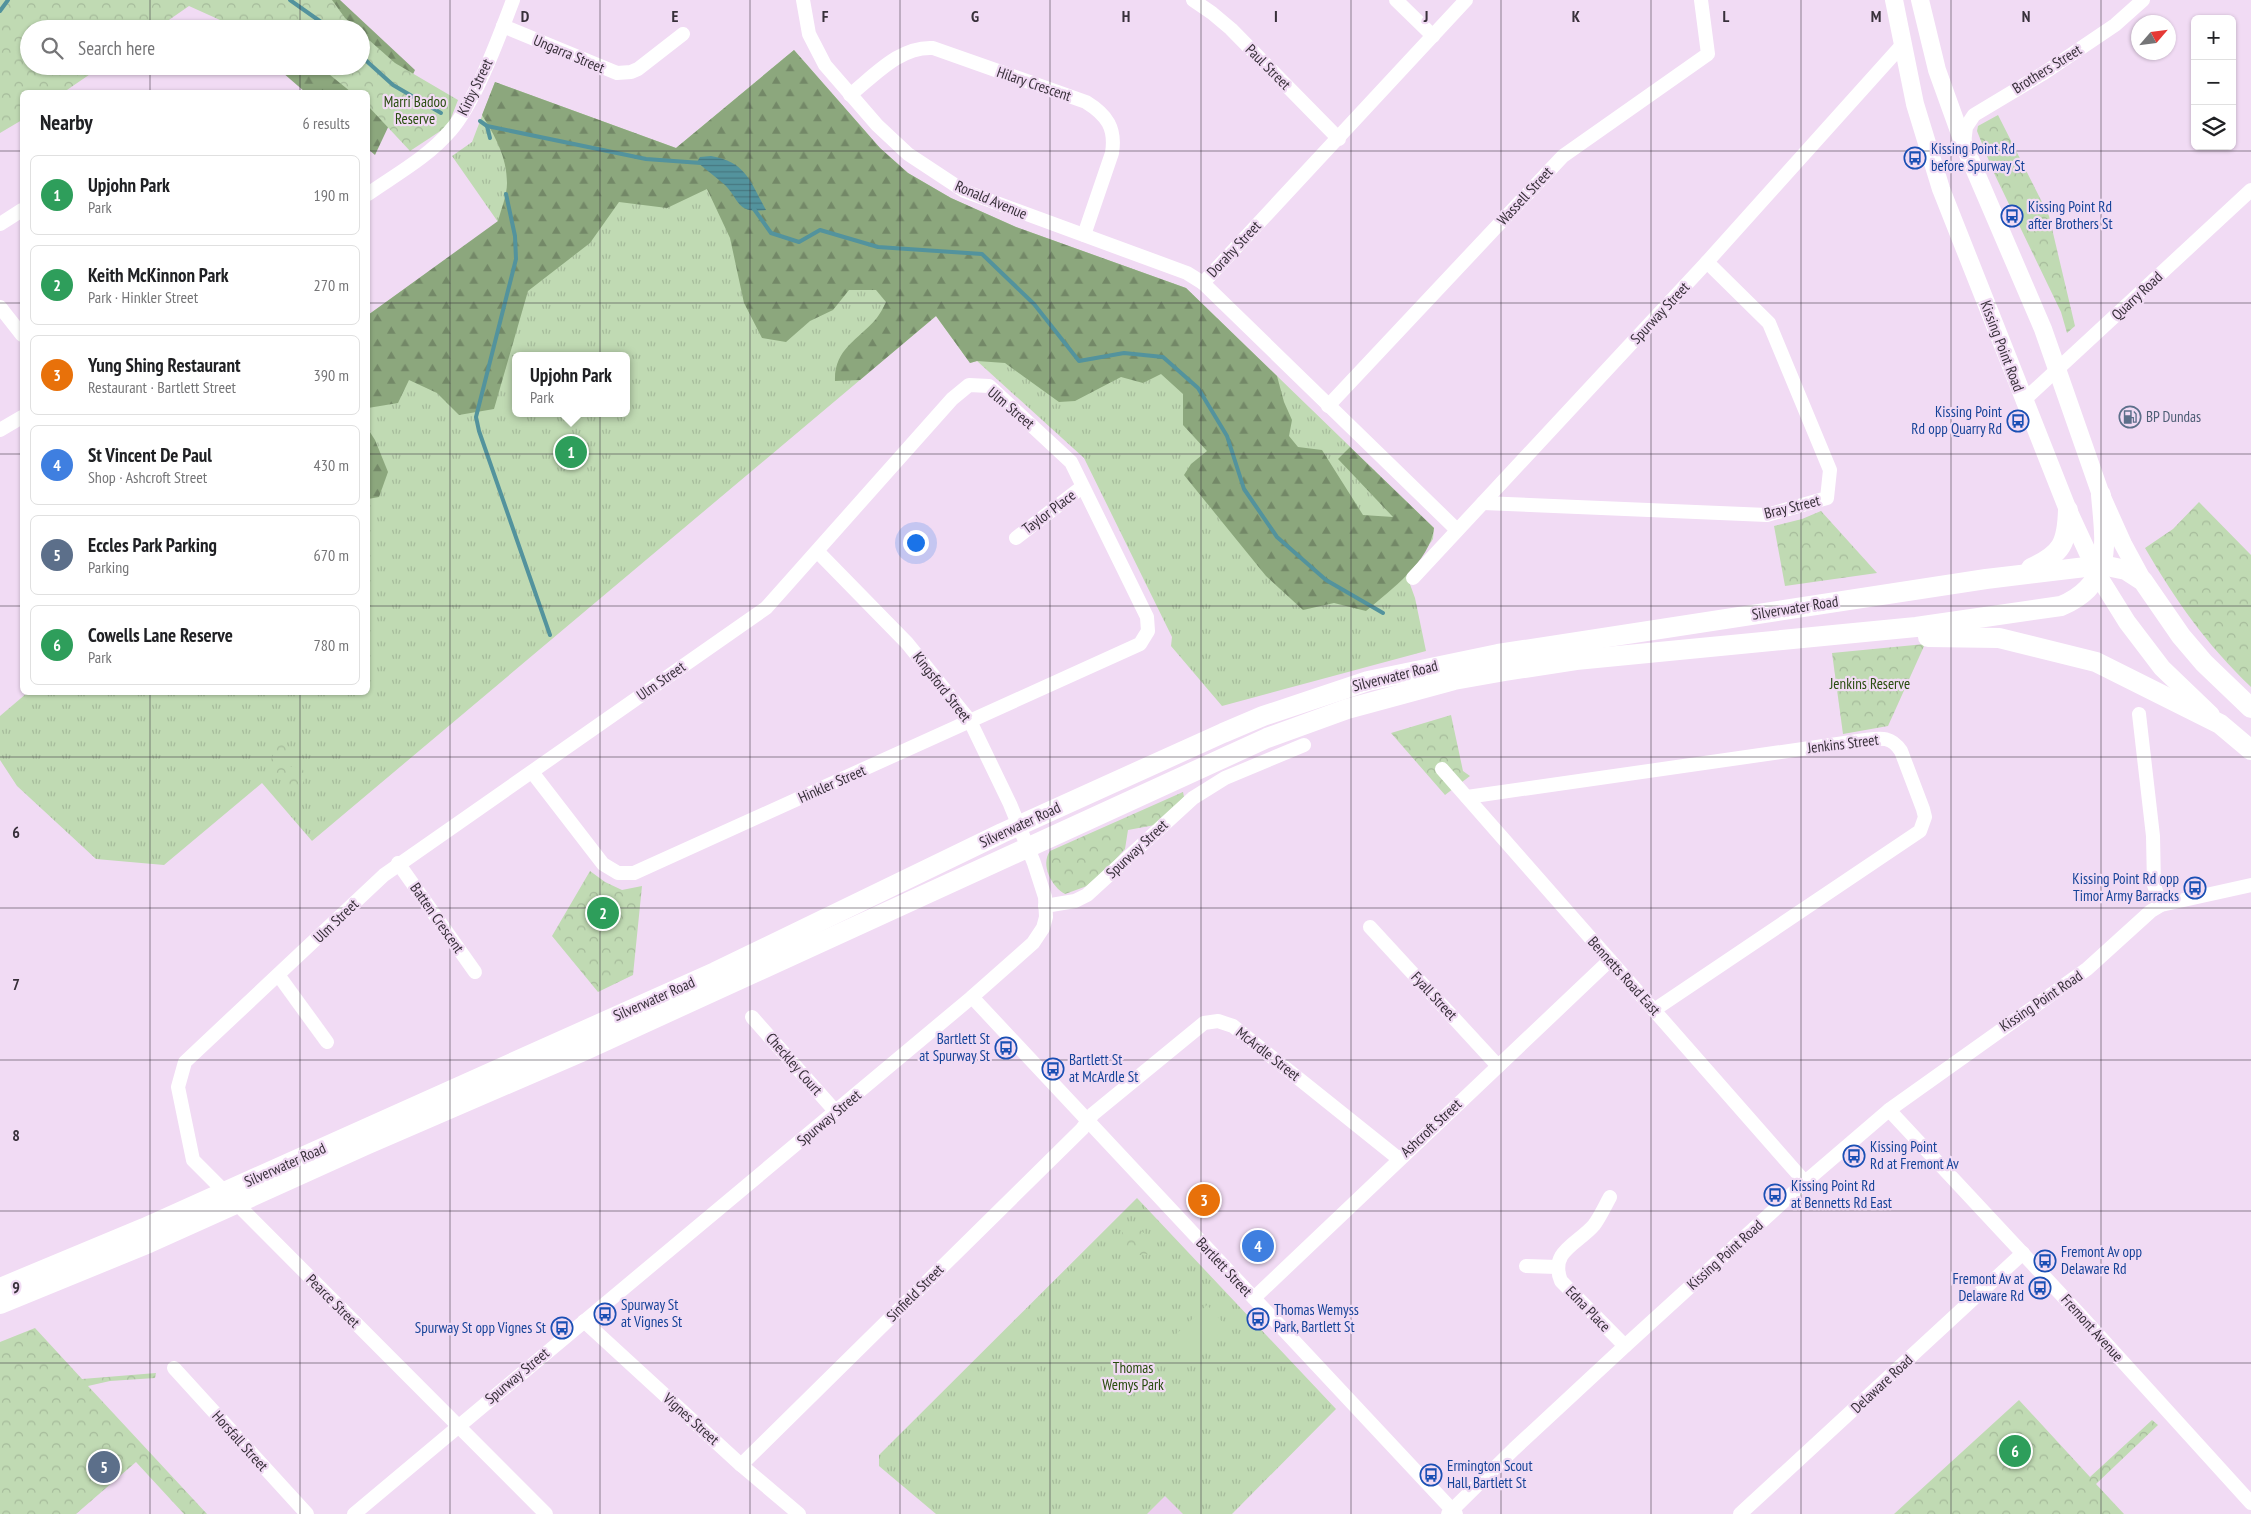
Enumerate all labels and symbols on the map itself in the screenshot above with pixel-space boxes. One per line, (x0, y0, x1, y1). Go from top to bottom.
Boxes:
text: D (521, 6, 530, 26)
text: E (672, 6, 679, 26)
text: F (822, 6, 829, 26)
text: G (971, 6, 979, 26)
text: H (1122, 6, 1130, 26)
text: I (1274, 6, 1278, 26)
text: J (1423, 6, 1428, 26)
text: K (1572, 6, 1581, 26)
text: L (1723, 6, 1730, 26)
text: M (1871, 6, 1881, 26)
text: N (2022, 6, 2030, 26)
north arrow (2131, 15, 2176, 60)
street label: Ungarra Street (531, 30, 608, 77)
street label: Paul Street (1242, 40, 1295, 93)
street label: Brothers Street (2009, 40, 2085, 97)
street label: Kirby Street (453, 55, 496, 118)
street label: Hilary Crescent (995, 62, 1074, 105)
park label: Marri Badoo Reserve (384, 92, 446, 128)
place label: Kissing Point Rd before Spurway St (1931, 139, 2025, 175)
bus stop icon: Kissing Point Rd before Spurway St (1903, 146, 1927, 170)
street label: Wassell Street (1493, 162, 1557, 229)
street label: Ronald Avenue (952, 176, 1030, 223)
place label: Kissing Point Rd after Brothers St (2028, 197, 2113, 233)
bus stop icon: Kissing Point Rd after Brothers St (2000, 204, 2024, 228)
street label: Dorahy Street (1203, 216, 1265, 281)
street label: Quarry Road (2107, 267, 2166, 324)
street label: Spurway Street (1626, 278, 1693, 348)
street label: Kissing Point Road (1976, 298, 2029, 394)
street label: Ulm Street (984, 383, 1039, 433)
place label: Kissing Point Rd opp Quarry Rd (1911, 402, 2002, 438)
fuel station icon: BP Dundas (2118, 405, 2142, 429)
place label: BP Dundas (2146, 407, 2201, 426)
bus stop icon: Kissing Point Rd opp Quarry Rd (2006, 409, 2030, 433)
pin: 1 (555, 433, 587, 471)
street label: Taylor Place (1018, 485, 1079, 538)
street label: Bray Street (1762, 490, 1822, 523)
your location (903, 530, 929, 556)
street label: Silverwater Road (1750, 591, 1839, 624)
street label: Kingsford Street (909, 648, 976, 726)
street label: Silverwater Road (1350, 656, 1439, 695)
street label: Ulm Street (633, 657, 689, 704)
park label: Jenkins Reserve (1829, 674, 1910, 693)
street label: Jenkins Street (1805, 730, 1880, 757)
street label: Hinkler Street (795, 760, 868, 807)
street label: Silverwater Road (976, 798, 1063, 852)
street label: Spurway Street (1102, 815, 1172, 882)
text: 6 (12, 822, 20, 842)
place label: Kissing Point Rd opp Timor Army Barracks (2072, 869, 2179, 905)
bus stop icon: Kissing Point Rd opp Timor Army Barracks (2183, 876, 2207, 900)
street label: Batten Crescent (406, 879, 468, 956)
pin: 2 (587, 894, 619, 932)
street label: Ulm Street (309, 895, 362, 947)
street label: Bennetts Road East (1584, 932, 1665, 1019)
street label: Kissing Point Road (1996, 966, 2086, 1035)
street label: Fyall Street (1407, 968, 1461, 1024)
street label: Silverwater Road (610, 972, 698, 1025)
text: 7 (12, 974, 20, 994)
street label: McArdle Street (1232, 1023, 1304, 1085)
street label: Checkley Court (762, 1029, 827, 1099)
place label: Bartlett St at Spurway St (919, 1029, 990, 1065)
bus stop icon: Bartlett St at Spurway St (994, 1036, 1018, 1060)
place label: Bartlett St at McArdle St (1069, 1050, 1138, 1086)
bus stop icon: Bartlett St at McArdle St (1041, 1057, 1065, 1081)
street label: Spurway Street (793, 1085, 865, 1150)
street label: Ashcroft Street (1396, 1095, 1465, 1161)
text: 8 (12, 1125, 20, 1145)
place label: Kissing Point Rd at Fremont Av (1870, 1137, 1959, 1173)
street label: Silverwater Road (241, 1138, 329, 1191)
bus stop icon: Kissing Point Rd at Fremont Av (1842, 1144, 1866, 1168)
place label: Kissing Point Rd at Bennetts Rd East (1791, 1176, 1892, 1212)
pin: 3 (1188, 1181, 1220, 1219)
bus stop icon: Kissing Point Rd at Bennetts Rd East (1763, 1183, 1787, 1207)
street label: Kissing Point Road (1683, 1216, 1767, 1294)
pin: 4 (1242, 1227, 1274, 1265)
street label: Bartlett Street (1192, 1233, 1256, 1300)
place label: Fremont Av opp Delaware Rd (2061, 1242, 2142, 1278)
bus stop icon: Fremont Av opp Delaware Rd (2033, 1249, 2057, 1273)
street label: Sinfield Street (882, 1260, 947, 1325)
place label: Fremont Av at Delaware Rd (1952, 1269, 2024, 1305)
street label: Pearce Street (303, 1270, 364, 1331)
bus stop icon: Fremont Av at Delaware Rd (2028, 1276, 2052, 1300)
text: 9 (12, 1277, 20, 1297)
street label: Edna Place (1562, 1282, 1615, 1335)
street label: Fremont Avenue (2057, 1290, 2128, 1365)
place label: Spurway St at Vignes St (621, 1295, 682, 1331)
place label: Thomas Wemyss Park, Bartlett St (1274, 1300, 1359, 1336)
bus stop icon: Spurway St at Vignes St (593, 1302, 617, 1326)
bus stop icon: Thomas Wemyss Park, Bartlett St (1246, 1307, 1270, 1331)
bus stop icon: Spurway St opp Vignes St (550, 1316, 574, 1340)
place label: Spurway St opp Vignes St (415, 1318, 546, 1337)
street label: Spurway Street (481, 1343, 553, 1408)
street label: Delaware Road (1847, 1350, 1916, 1417)
park label: Thomas Wemys Park (1102, 1358, 1164, 1394)
street label: Vignes Street (659, 1388, 723, 1449)
street label: Horsfall Street (208, 1407, 272, 1475)
pin: 6 (1999, 1432, 2031, 1470)
pin: 5 (88, 1448, 120, 1486)
place label: Ermington Scout Hall, Bartlett St (1447, 1456, 1533, 1492)
bus stop icon: Ermington Scout Hall, Bartlett St (1419, 1463, 1443, 1487)

